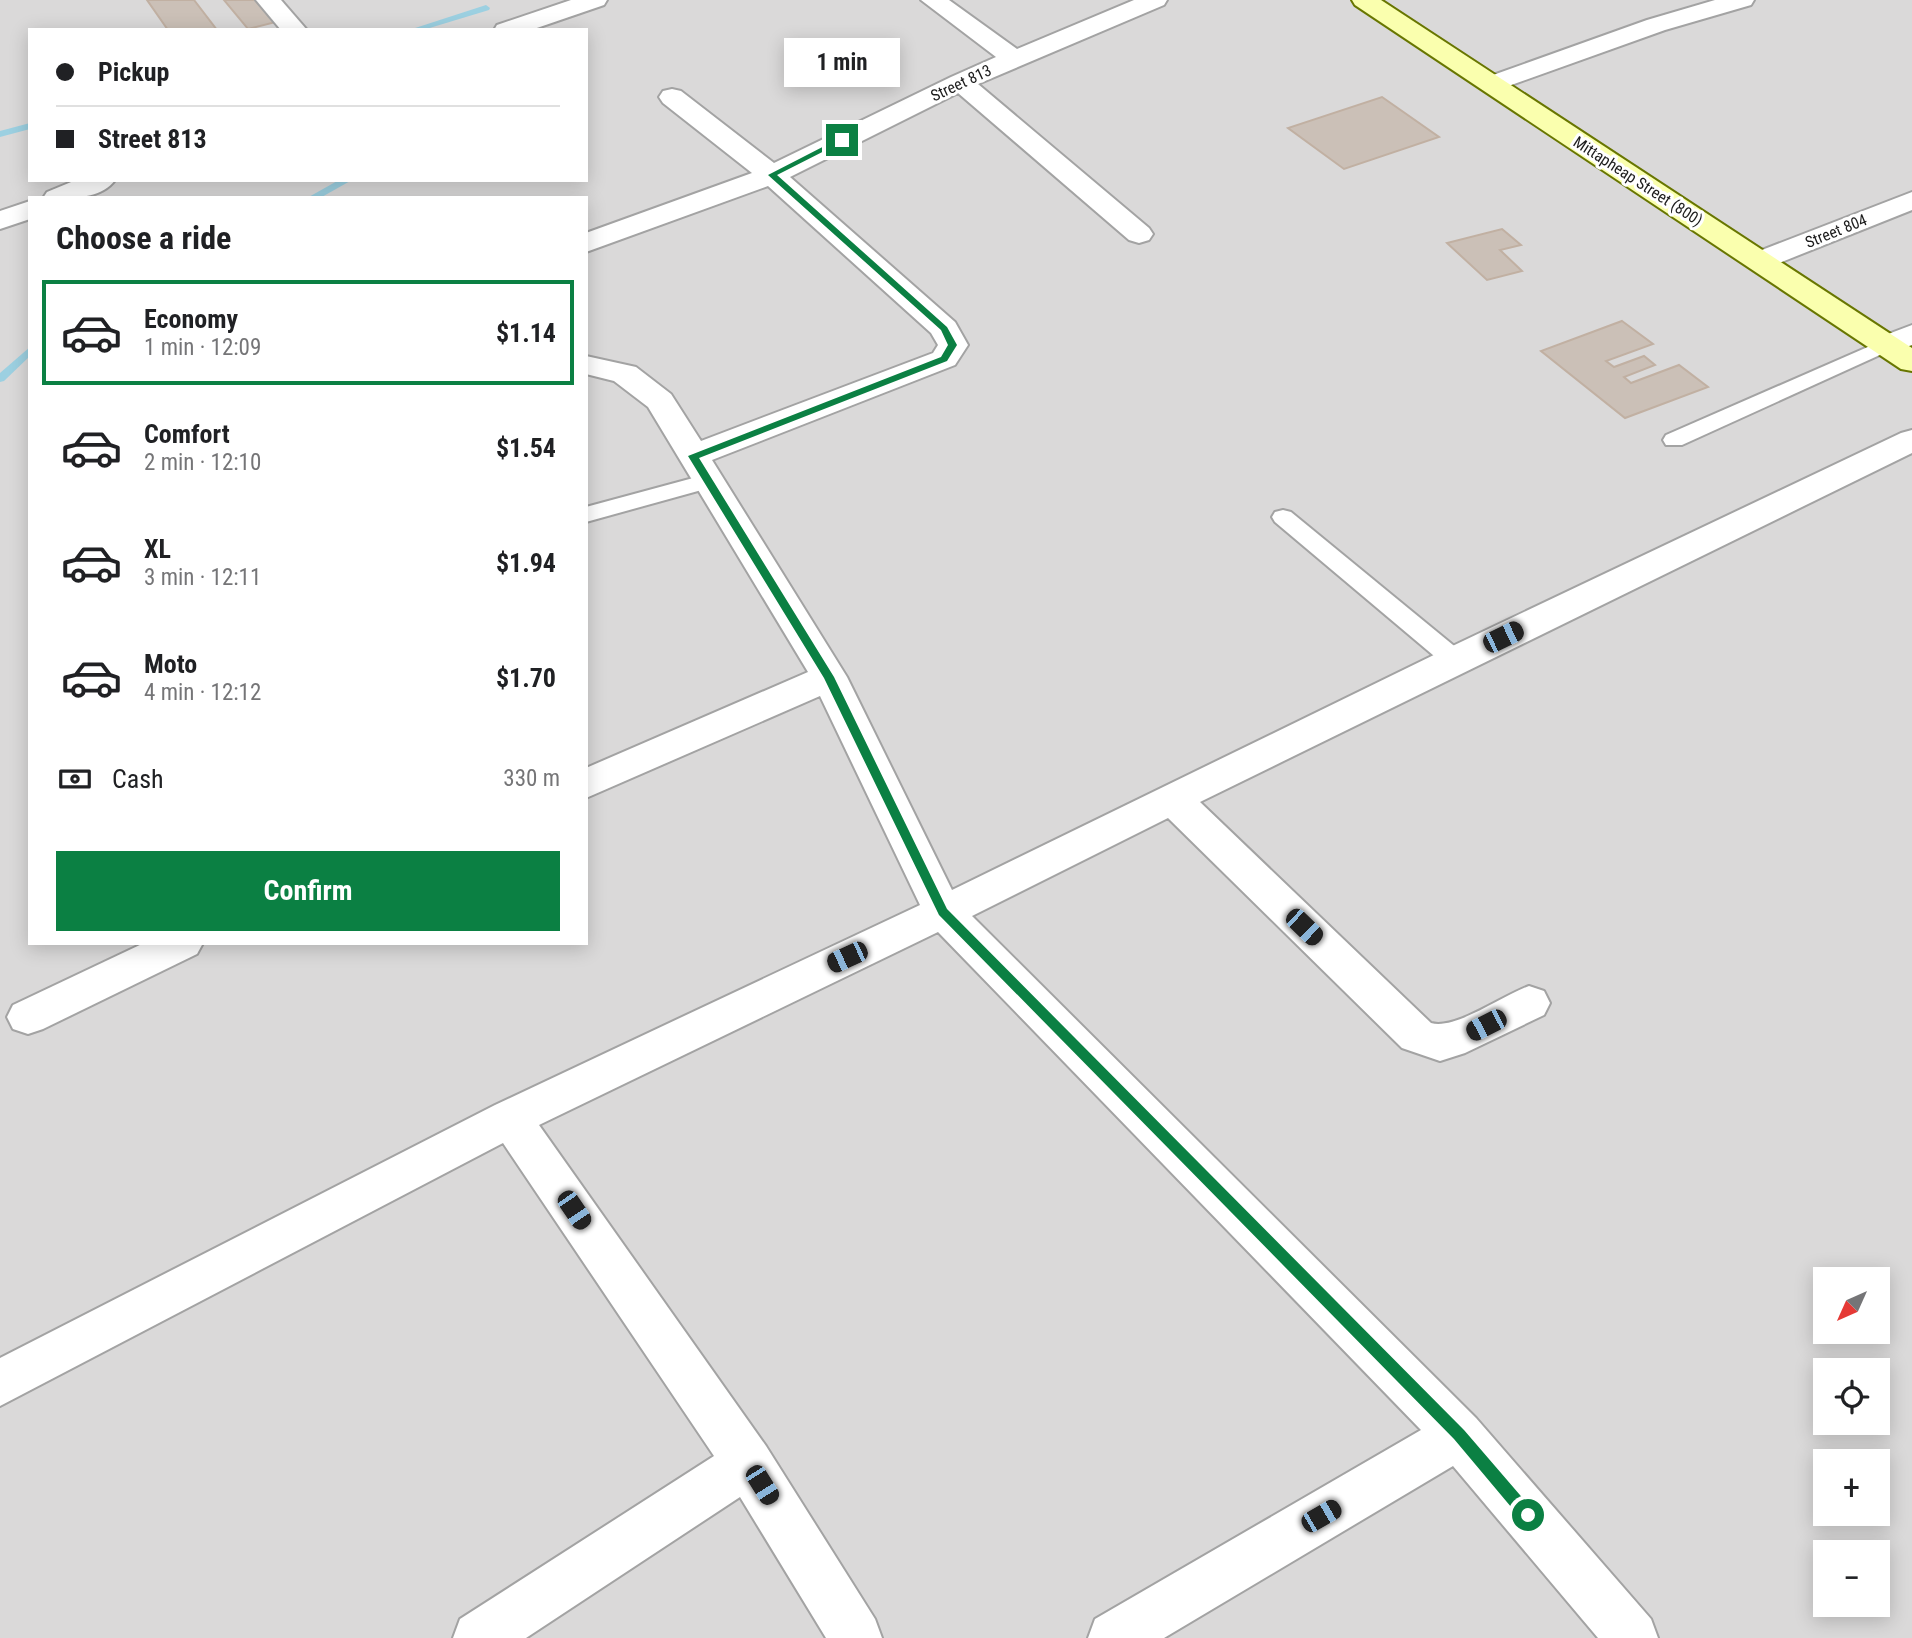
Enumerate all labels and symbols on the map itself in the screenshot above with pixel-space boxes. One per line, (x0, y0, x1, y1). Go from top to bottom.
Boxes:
callout: 1 min (784, 38, 900, 88)
street label: Street 813 (928, 61, 994, 105)
route end (826, 124, 858, 156)
street label: Mittapheap Street (800) (1570, 132, 1706, 230)
street label: Street 804 (1802, 210, 1870, 252)
car (1480, 618, 1527, 656)
car (1282, 905, 1327, 949)
car (824, 939, 871, 975)
car (1463, 1006, 1510, 1044)
car (554, 1187, 595, 1233)
north arrow (1813, 1267, 1890, 1344)
car (742, 1462, 783, 1508)
car (1298, 1496, 1345, 1536)
route start (1512, 1499, 1544, 1531)

